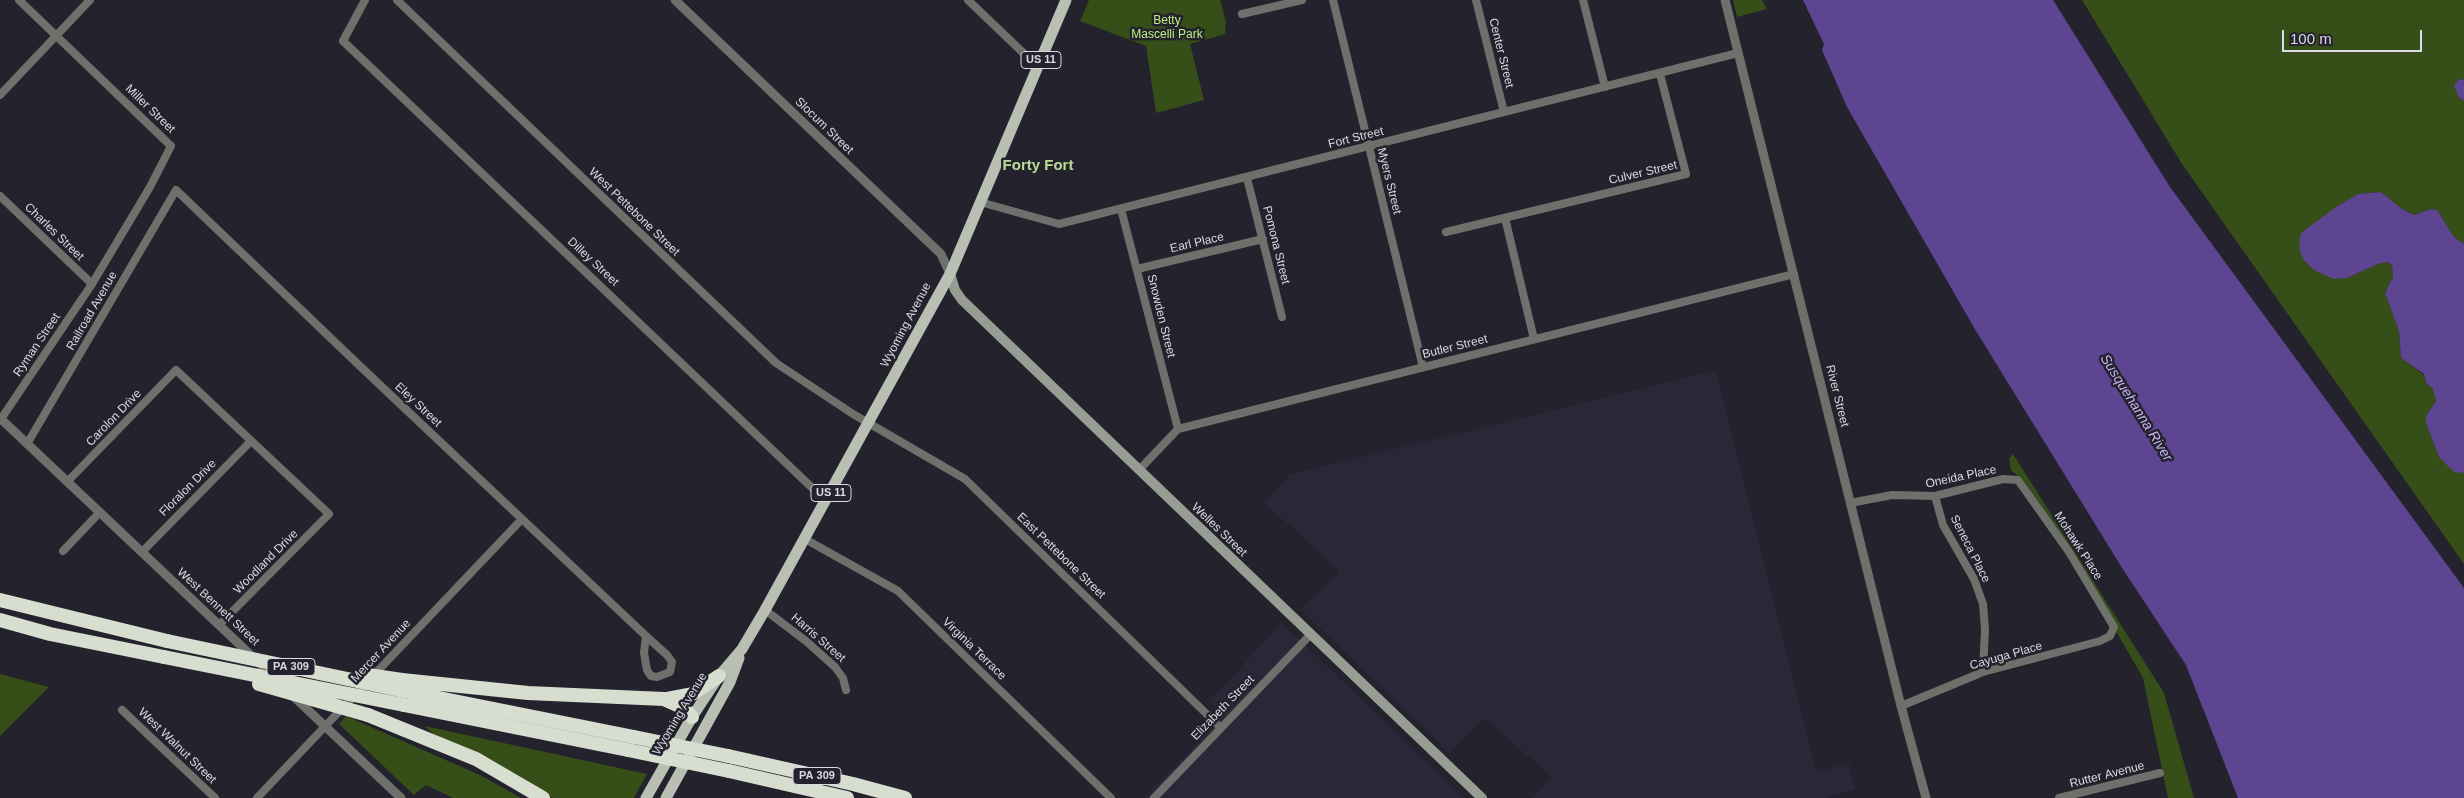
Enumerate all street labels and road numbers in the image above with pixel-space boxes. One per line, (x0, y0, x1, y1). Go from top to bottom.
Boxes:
street label: Center Street (1485, 17, 1517, 89)
road number: US 11 (1021, 52, 1061, 68)
street label: Miller Street (122, 82, 178, 136)
street label: Slocum Street (792, 95, 856, 157)
street label: Fort Street (1327, 124, 1385, 152)
street label: Myers Street (1374, 146, 1404, 216)
street label: Culver Street (1607, 158, 1679, 188)
street label: West Pettebone Street (586, 165, 682, 259)
street label: Charles Street (21, 200, 87, 264)
street label: Pomona Street (1259, 204, 1293, 286)
street label: Earl Place (1169, 230, 1225, 256)
street label: Dilley Street (564, 235, 622, 289)
street label: Railroad Avenue (64, 269, 120, 353)
street label: Snowden Street (1144, 273, 1178, 359)
street label: Wyoming Avenue (878, 280, 934, 370)
street label: Ryman Street (11, 311, 63, 379)
street label: Butler Street (1421, 332, 1489, 362)
street label: River Street (1822, 364, 1852, 428)
street label: Eley Street (392, 380, 444, 430)
street label: Carolon Drive (83, 387, 145, 449)
street label: Floralon Drive (157, 457, 219, 519)
street label: Oneida Place (1924, 462, 1998, 492)
road number: US 11 (811, 484, 851, 502)
street label: Welles Street (1188, 500, 1250, 560)
street label: Mohawk Place (2051, 509, 2105, 583)
street label: East Pettebone Street (1014, 510, 1108, 602)
street label: Seneca Place (1947, 513, 1993, 585)
street label: Woodland Drive (231, 527, 301, 597)
street label: West Bennett Street (174, 565, 262, 649)
street label: Harris Street (788, 610, 848, 666)
street label: Virginia Terrace (939, 615, 1009, 683)
street label: Mercer Avenue (348, 616, 414, 686)
street label: Cayuga Place (1968, 639, 2044, 673)
road number: PA 309 (267, 659, 315, 676)
street label: Wyoming Avenue (650, 670, 710, 758)
street label: Elizabeth Street (1188, 673, 1258, 743)
street label: West Walnut Street (135, 705, 219, 787)
street label: Rutter Avenue (2068, 759, 2146, 791)
road number: PA 309 (793, 768, 841, 784)

